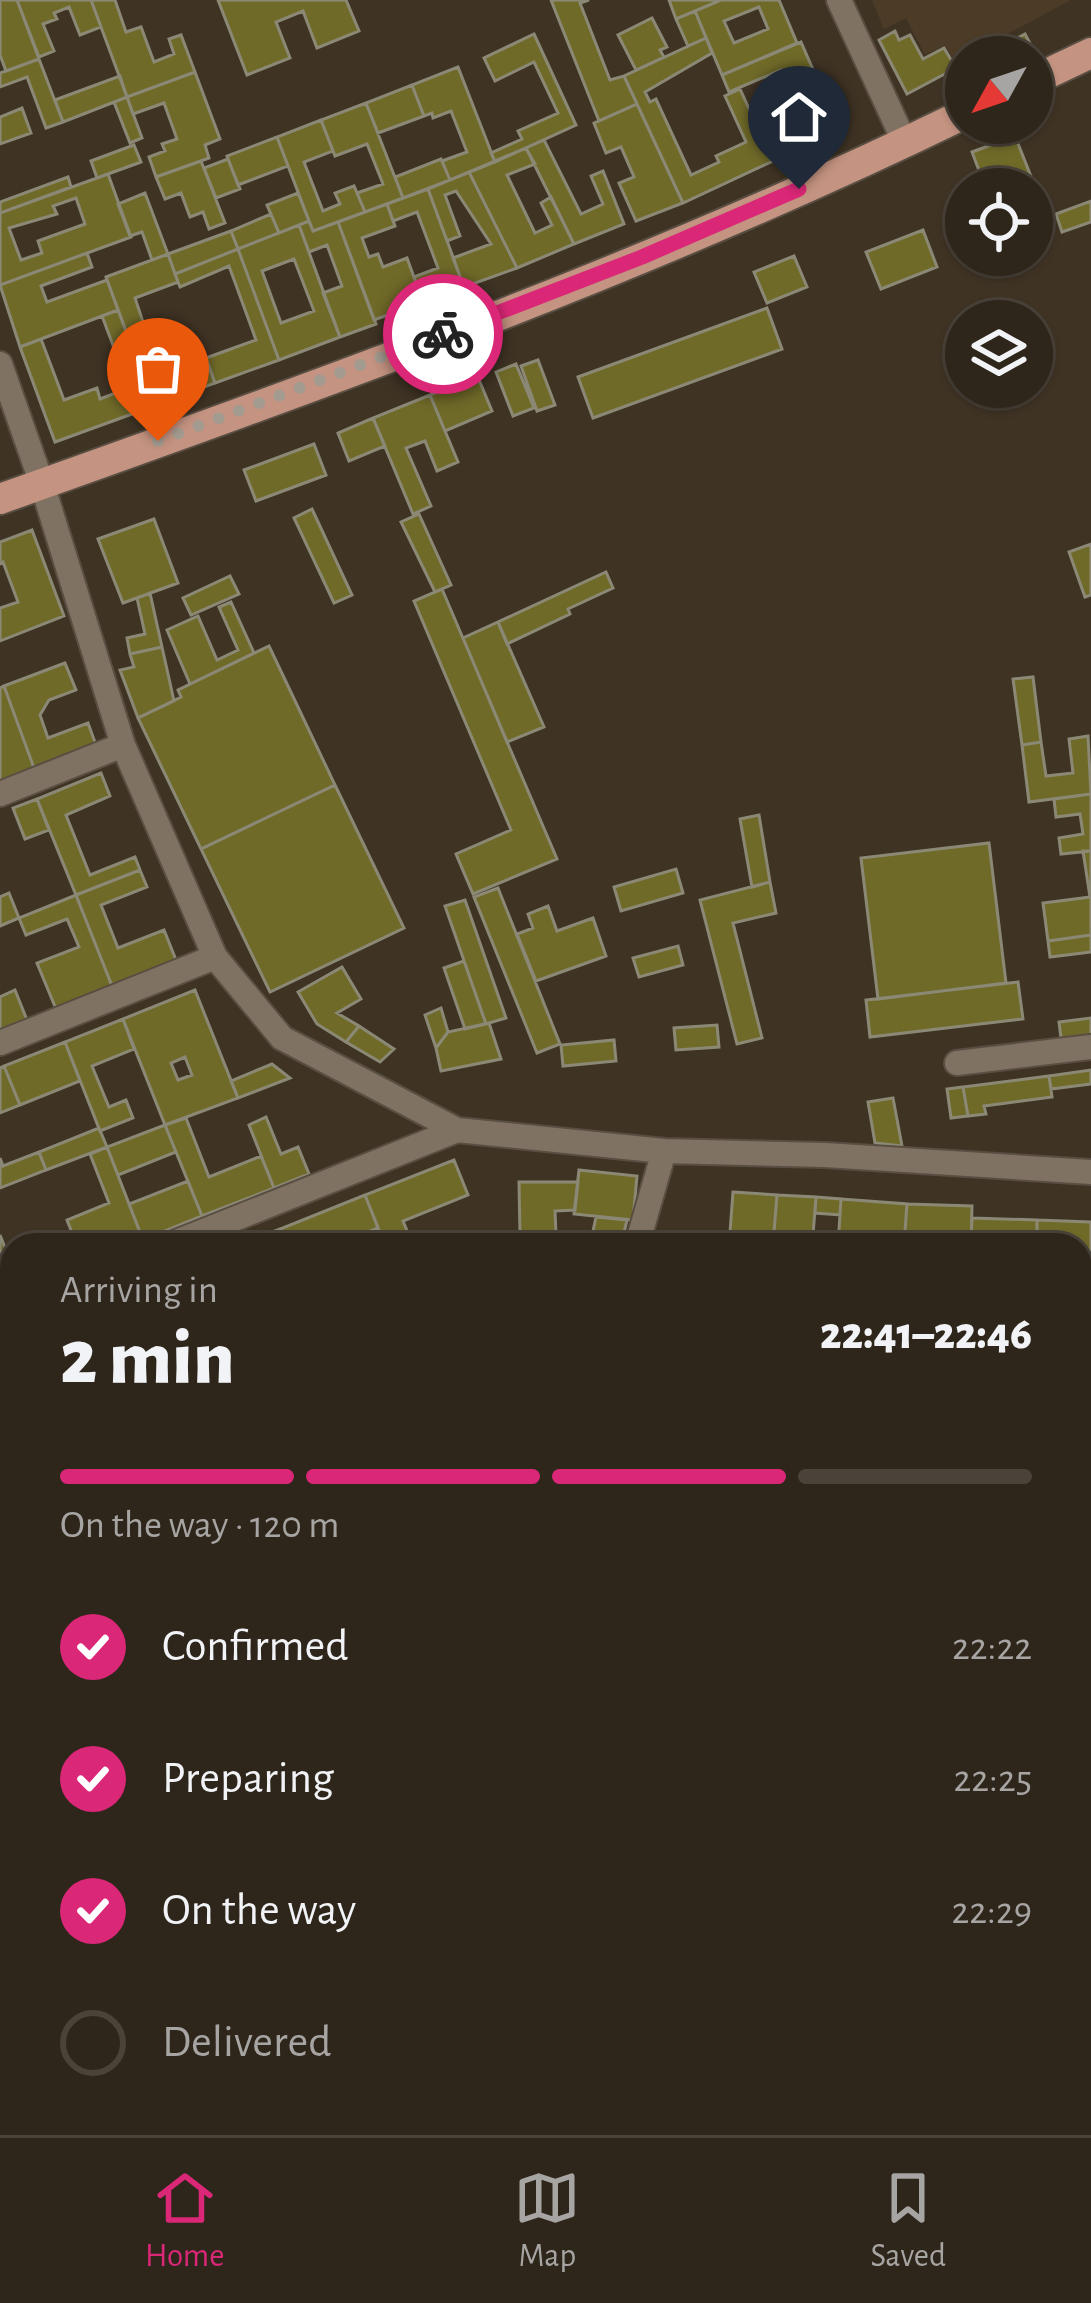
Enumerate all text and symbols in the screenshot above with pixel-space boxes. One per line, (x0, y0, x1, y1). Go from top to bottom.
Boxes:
north arrow (945, 36, 1053, 144)
map controls (945, 36, 1053, 408)
pin (748, 66, 850, 189)
icon: home (766, 84, 832, 150)
button: locate (945, 168, 1053, 276)
courier (383, 274, 503, 394)
button: layers (945, 300, 1053, 408)
icon: bike (410, 301, 476, 367)
pin (107, 318, 209, 441)
icon: bag (125, 336, 191, 402)
text: Arriving in (60, 1271, 218, 1310)
text: 22:41–22:46 (820, 1312, 1032, 1357)
text: 2 min (60, 1320, 235, 1398)
text: On the way · 120 m (60, 1506, 339, 1545)
icon: check (60, 1614, 126, 1680)
text: Confirmed (162, 1624, 348, 1669)
text: 22:22 (952, 1628, 1032, 1667)
icon: check (60, 1746, 126, 1812)
text: Preparing (162, 1756, 334, 1801)
text: 22:25 (954, 1760, 1032, 1799)
icon: check (60, 1878, 126, 1944)
text: On the way (162, 1888, 356, 1933)
text: 22:29 (952, 1892, 1032, 1931)
text: Delivered (162, 2020, 331, 2065)
tab: Home (145, 2165, 224, 2277)
tab: Map (514, 2165, 580, 2277)
tab: Saved (870, 2165, 946, 2277)

